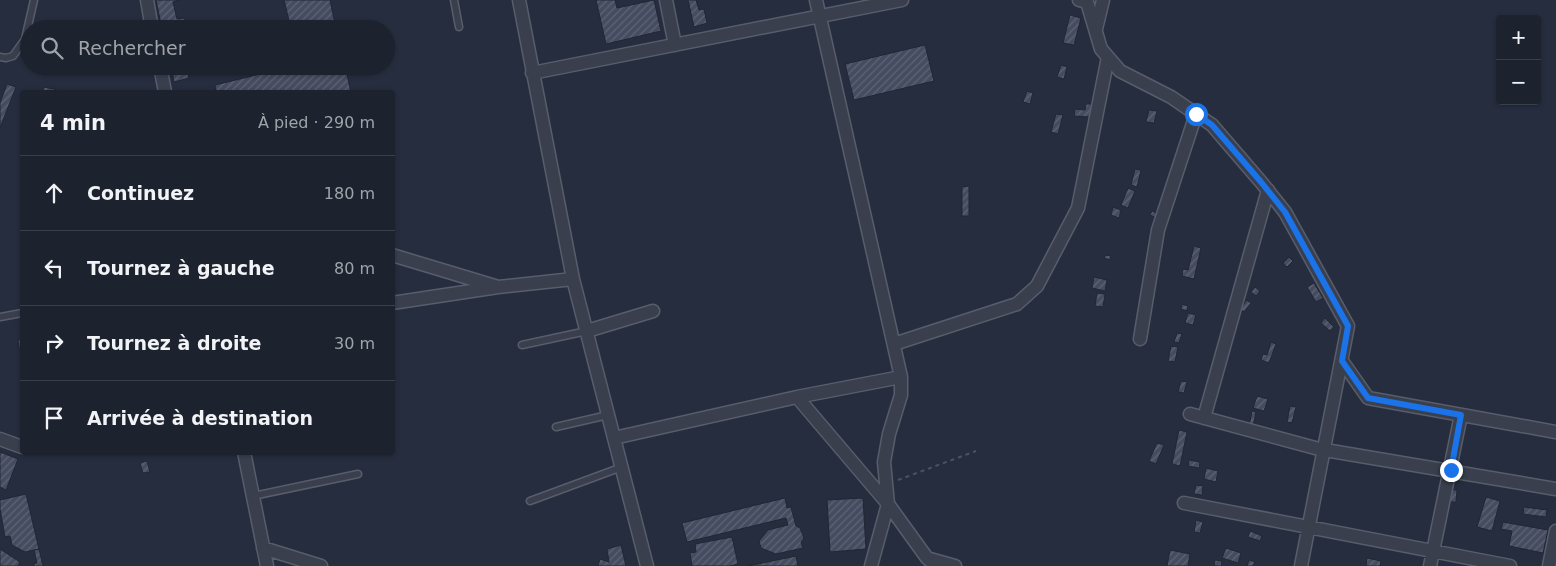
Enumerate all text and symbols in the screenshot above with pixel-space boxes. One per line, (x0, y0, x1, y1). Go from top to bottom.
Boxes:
map controls (1496, 15, 1541, 105)
button: + (1496, 15, 1541, 60)
search box (20, 20, 395, 75)
icon: search (38, 34, 66, 62)
text: Rechercher (78, 37, 186, 59)
button: − (1496, 60, 1541, 105)
route start (1185, 103, 1208, 126)
text: 4 min (40, 111, 106, 135)
text: À pied · 290 m (258, 113, 375, 132)
icon: ahead (40, 179, 68, 207)
text: Continuez (87, 182, 194, 204)
text: 180 m (324, 184, 375, 203)
icon: left (40, 254, 68, 282)
text: Tournez à gauche (87, 257, 275, 279)
text: 80 m (334, 259, 375, 278)
icon: right (40, 329, 68, 357)
text: Tournez à droite (87, 332, 261, 354)
text: 30 m (334, 334, 375, 353)
icon: arrive (40, 404, 68, 432)
text: Arrivée à destination (87, 407, 313, 429)
route end (1440, 459, 1463, 482)

